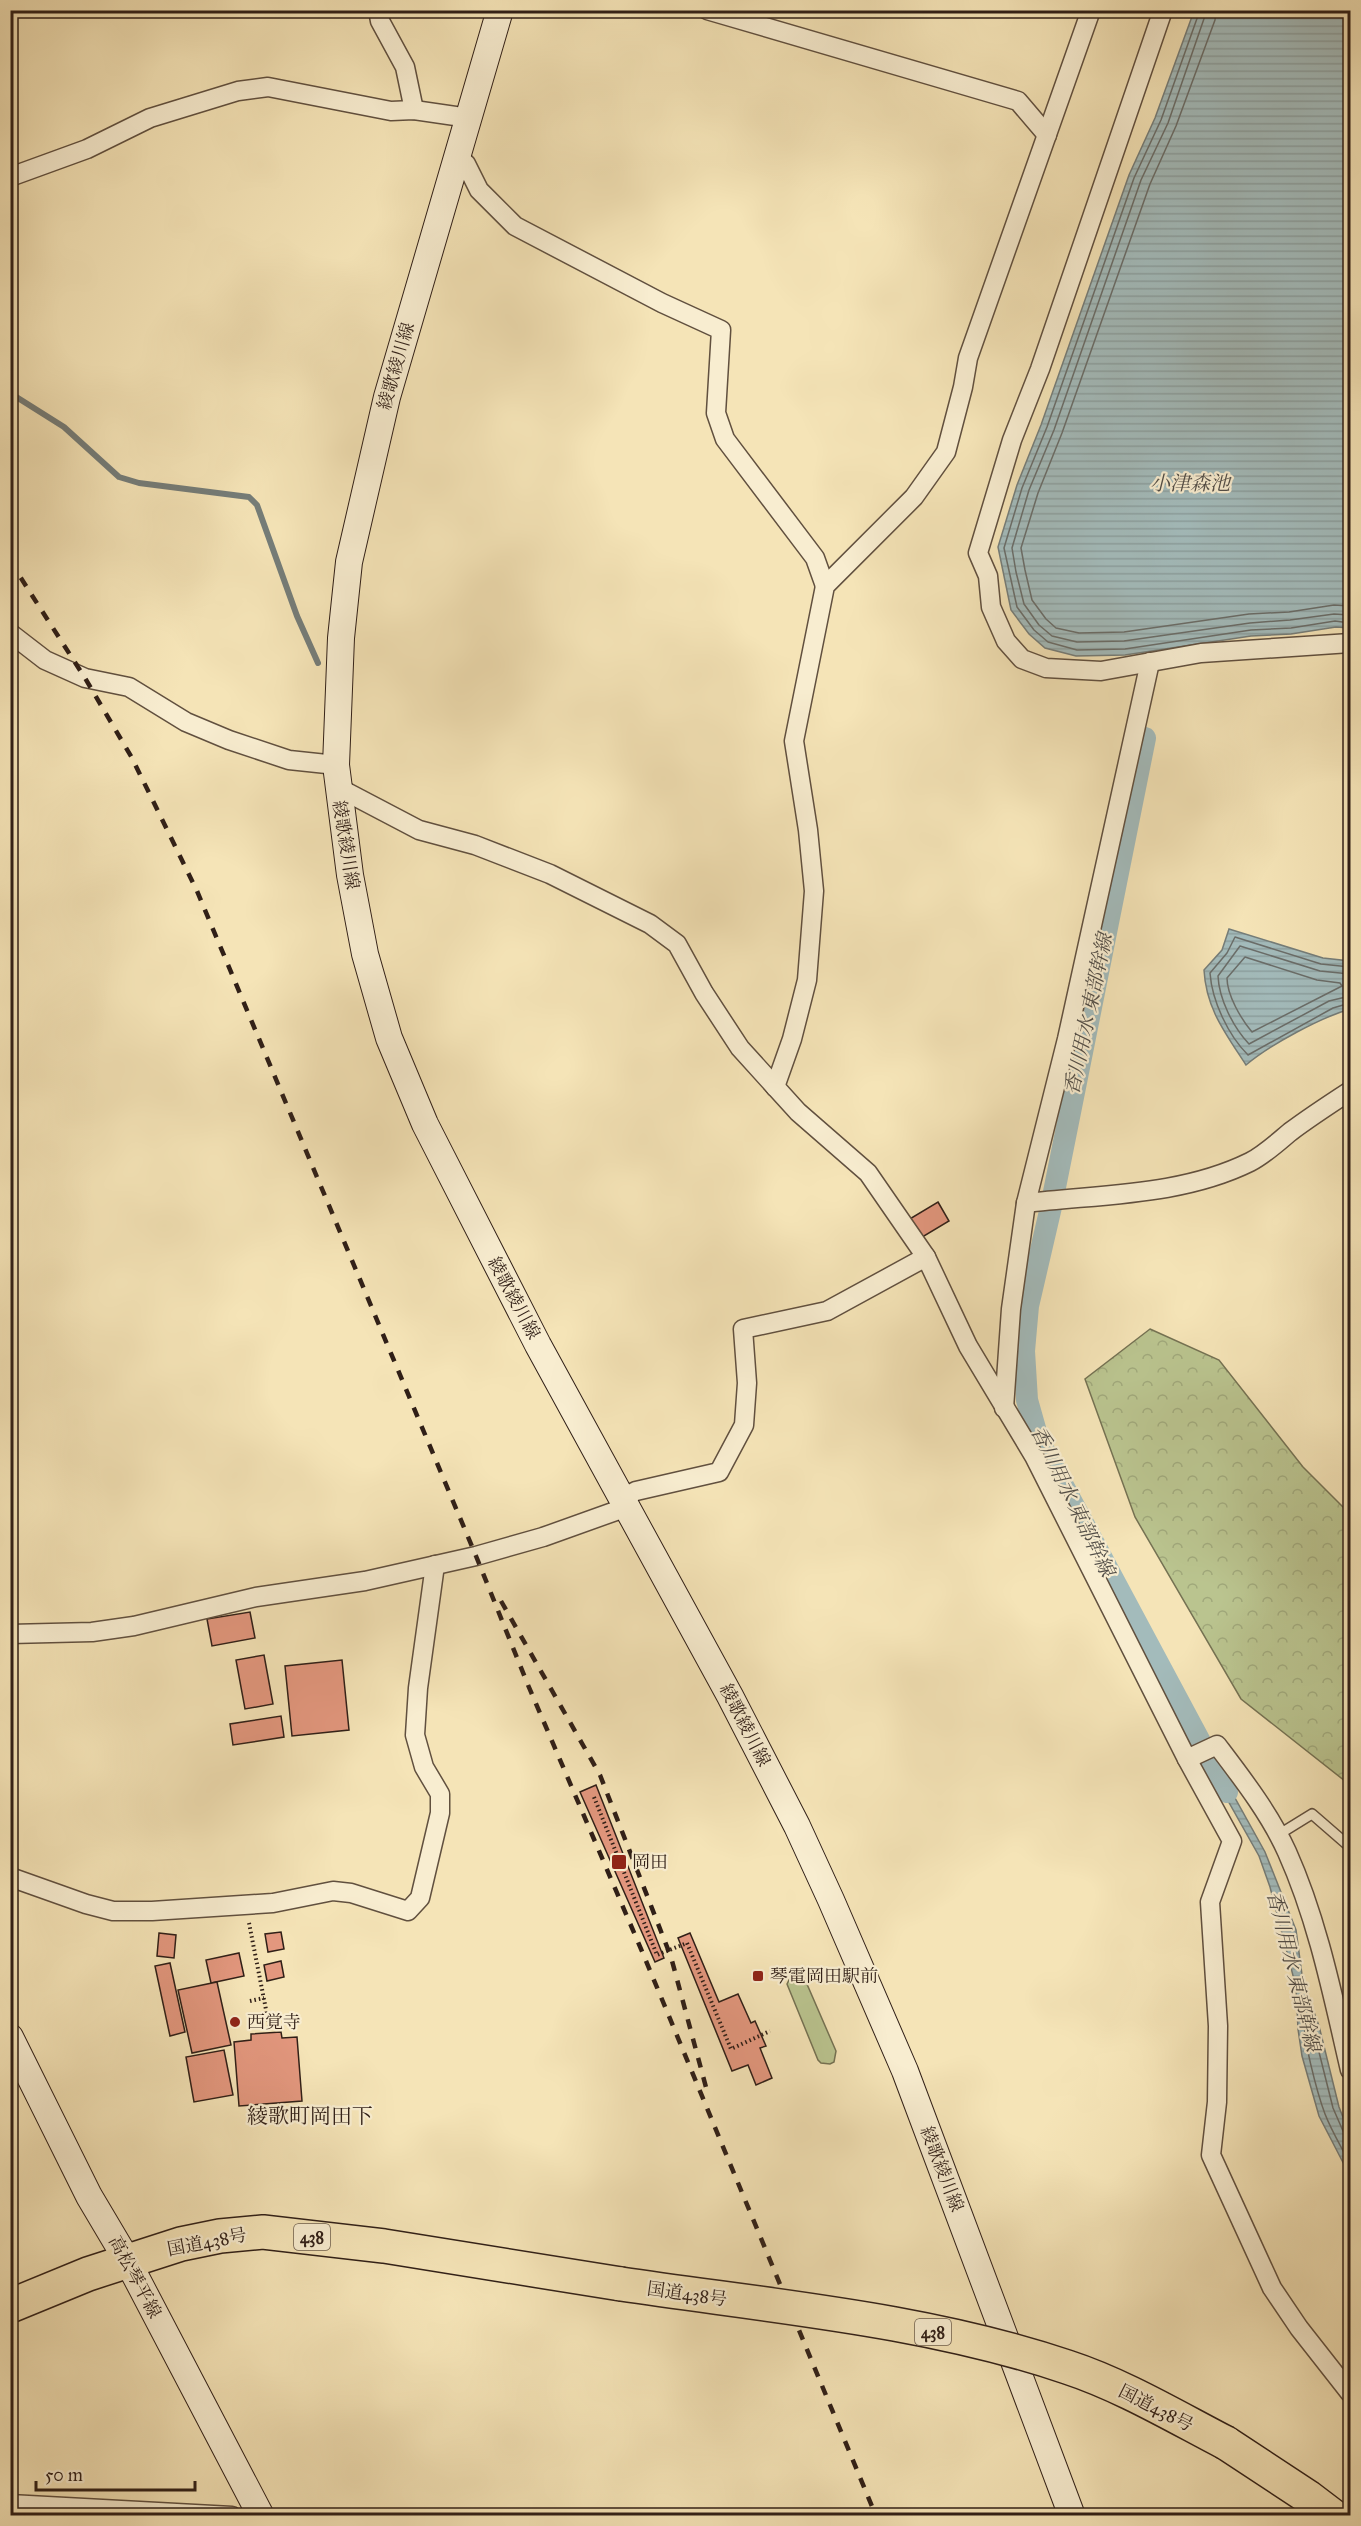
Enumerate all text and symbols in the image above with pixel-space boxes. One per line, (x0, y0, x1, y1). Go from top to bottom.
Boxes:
street label: 綾歌綾川線 (373, 320, 419, 412)
water label: 小津森池 (1150, 471, 1232, 495)
street label: 綾歌綾川線 (328, 799, 364, 891)
water label: 香川用水 東部幹線 (1059, 928, 1117, 1097)
street label: 綾歌綾川線 (483, 1253, 545, 1343)
water label: 香川用水 東部幹線 (1026, 1422, 1121, 1583)
street label: 綾歌綾川線 (715, 1680, 775, 1770)
place label: 岡田 (632, 1851, 668, 1873)
marker: 岡田 (610, 1853, 628, 1871)
water label: 香川用水 東部幹線 (1262, 1888, 1326, 2057)
place label: 琴電岡田駅前 (770, 1965, 878, 1987)
marker: 琴電岡田駅前 (751, 1969, 765, 1983)
place label: 西覚寺 (247, 2011, 301, 2033)
marker: 西覚寺 (228, 2015, 242, 2029)
district label: 綾歌町岡田下 (247, 2103, 373, 2129)
street label: 綾歌綾川線 (916, 2123, 968, 2215)
street label: 国道438号 (165, 2223, 249, 2261)
road number: 438 (294, 2224, 330, 2250)
street label: 高松琴平線 (104, 2232, 166, 2322)
street label: 国道438号 (645, 2277, 729, 2311)
road number: 438 (915, 2319, 951, 2345)
street label: 国道438号 (1115, 2380, 1197, 2436)
scale bar (36, 2454, 195, 2492)
text: 50 m (45, 2464, 83, 2486)

